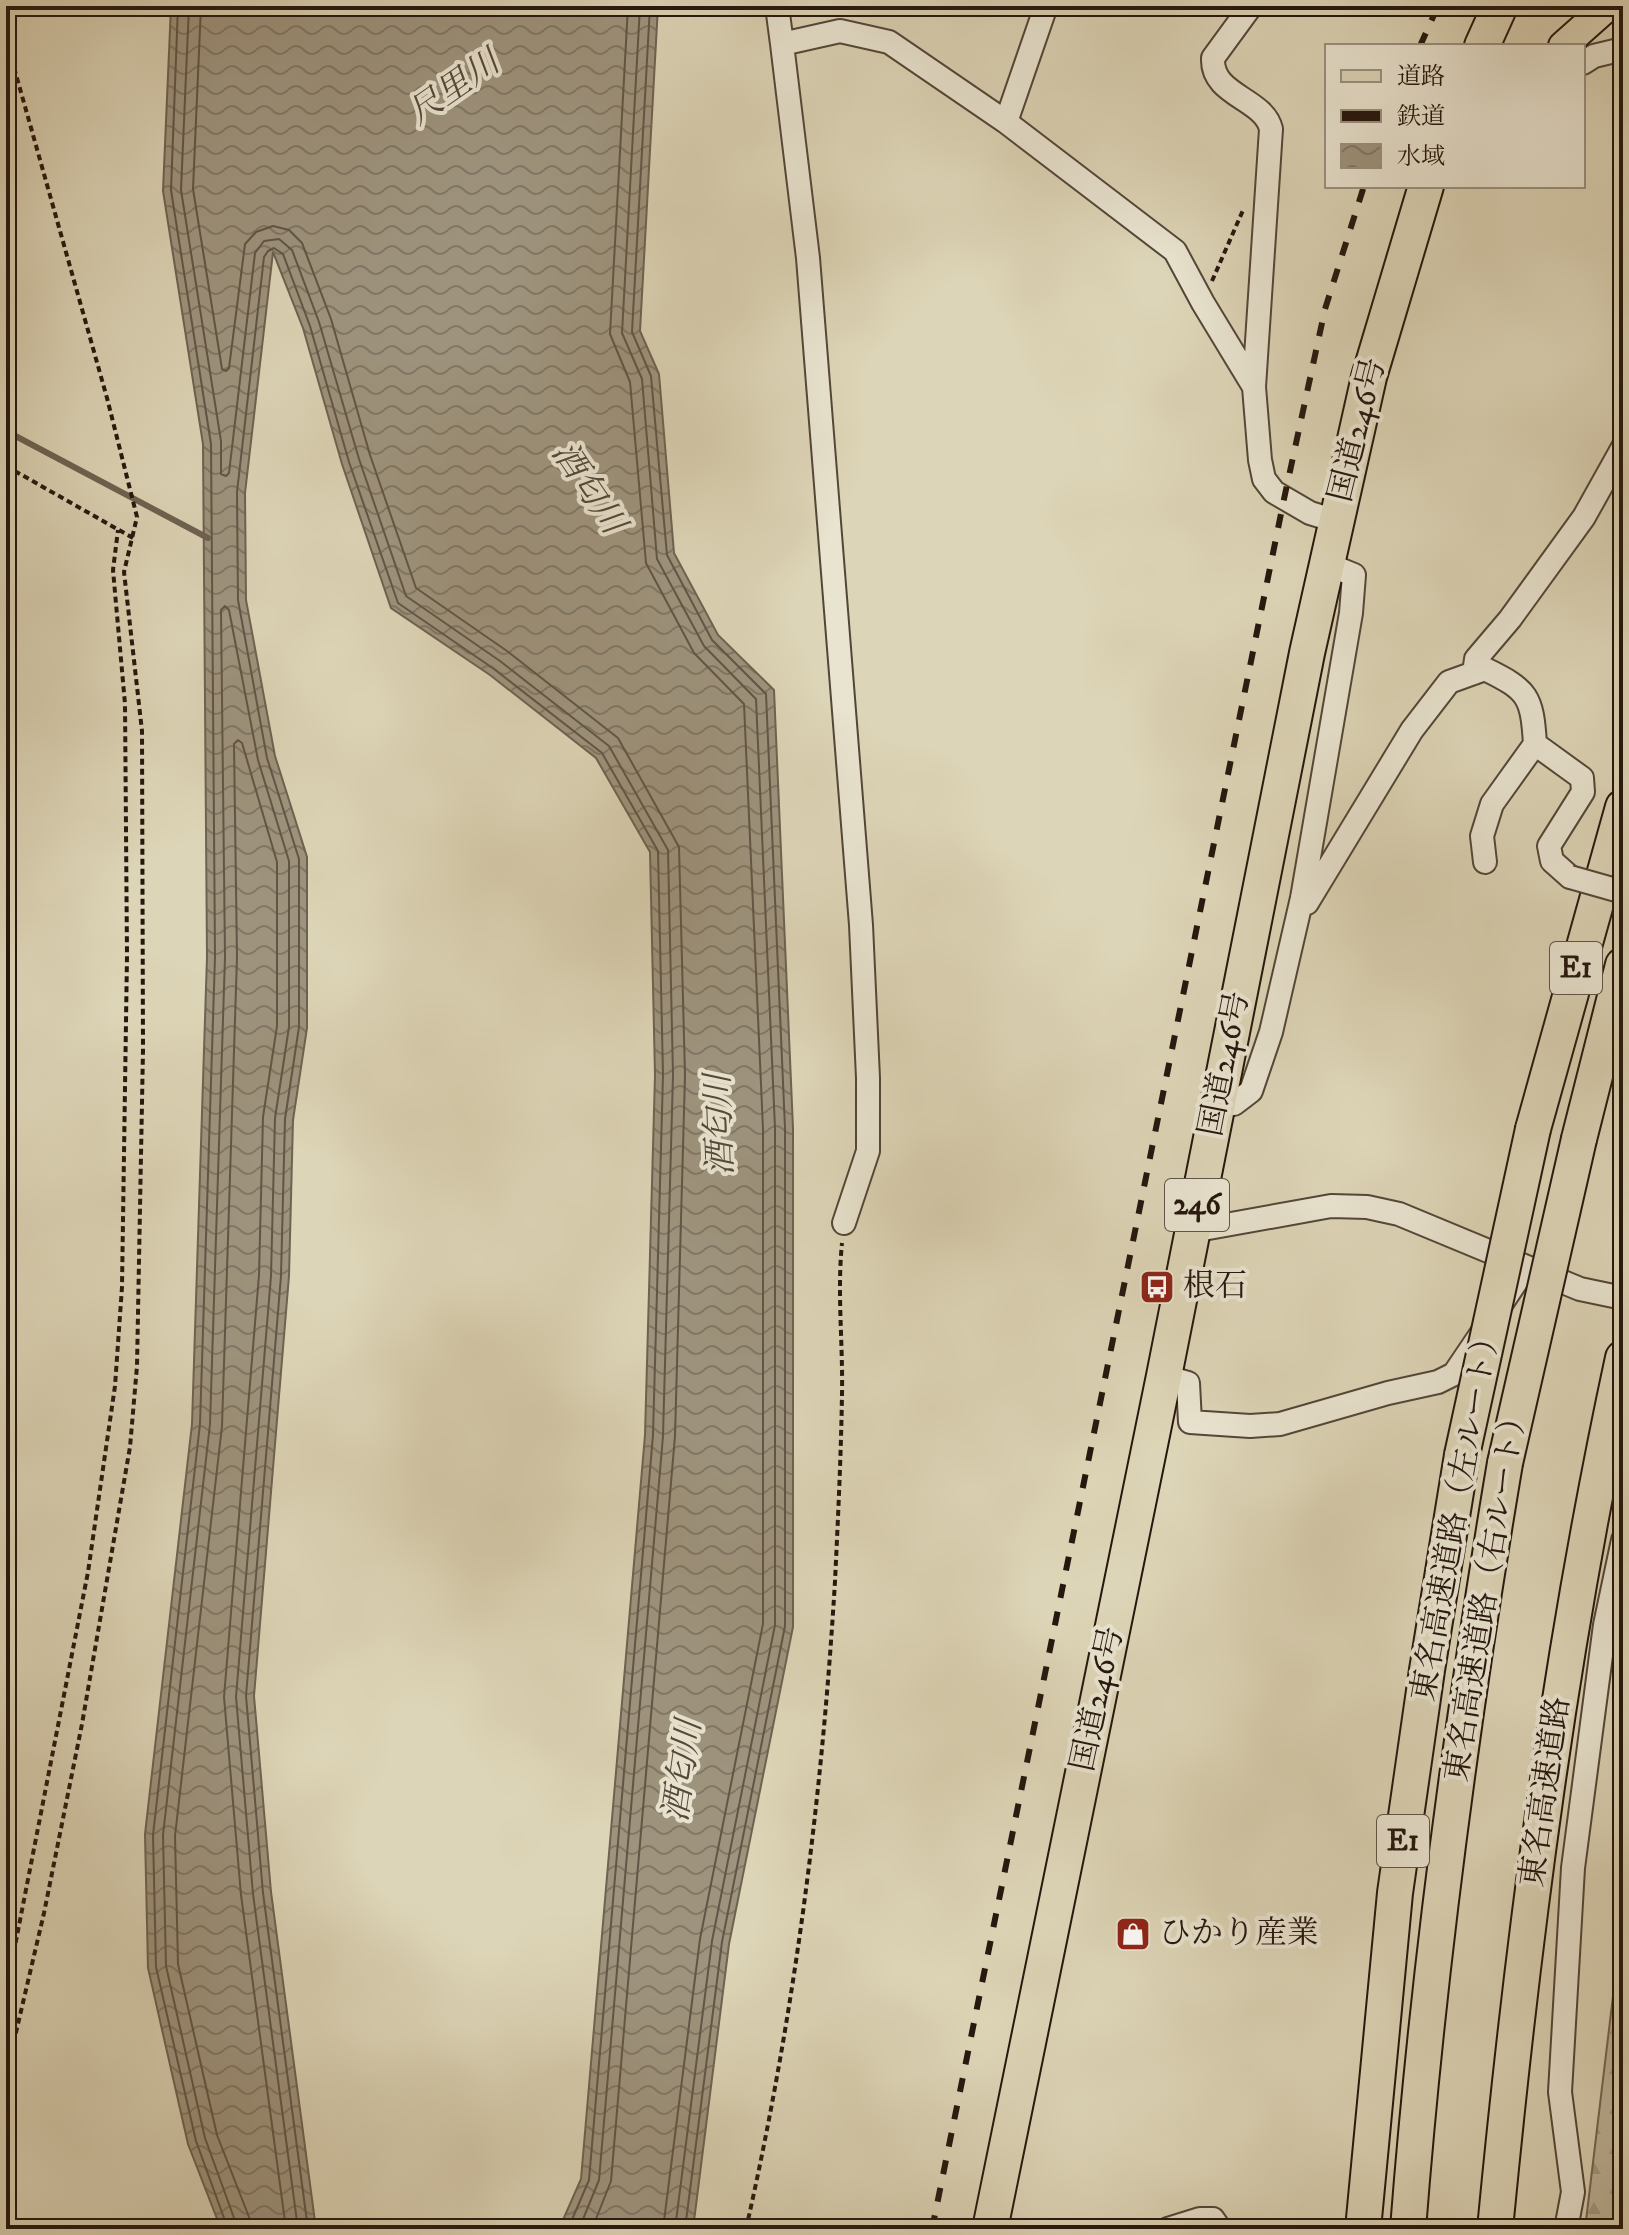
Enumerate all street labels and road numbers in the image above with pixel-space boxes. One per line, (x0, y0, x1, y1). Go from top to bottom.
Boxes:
street label: 国道246号 (1321, 354, 1395, 506)
road number: E1 (1550, 942, 1602, 994)
street label: 国道246号 (1191, 988, 1259, 1140)
road number: 246 (1165, 1179, 1229, 1231)
street label: 東名高速道路（左ルート） (1404, 1319, 1510, 1705)
street label: 東名高速道路（右ルート） (1437, 1399, 1537, 1785)
street label: 国道246号 (1063, 1623, 1133, 1775)
street label: 東名高速道路 (1513, 1694, 1579, 1890)
road number: E1 (1377, 1815, 1429, 1867)

